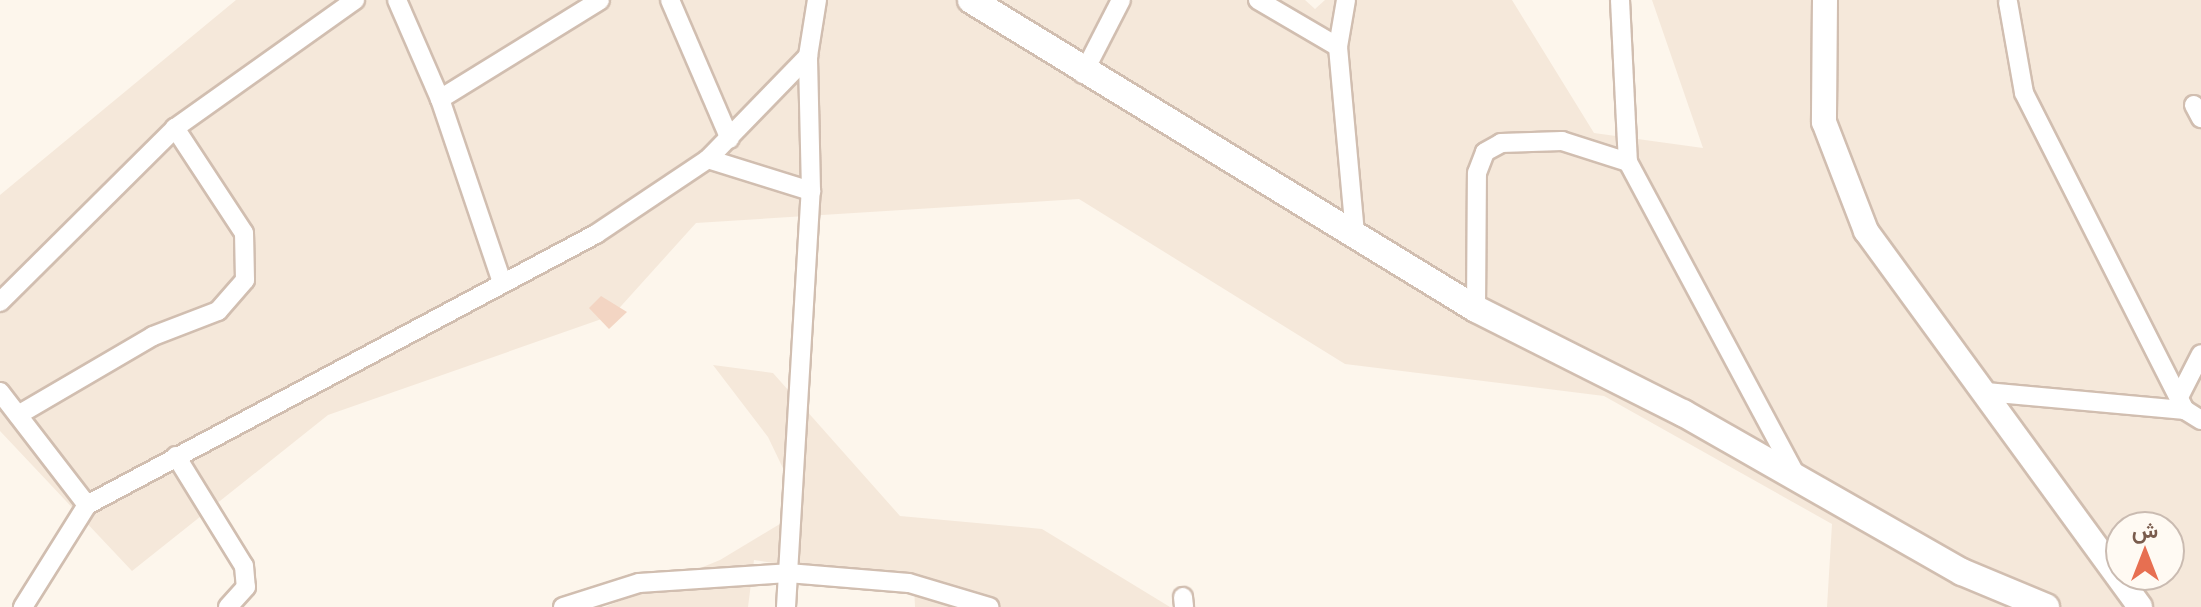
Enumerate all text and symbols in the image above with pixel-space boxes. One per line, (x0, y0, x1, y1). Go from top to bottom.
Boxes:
north arrow (2105, 511, 2185, 591)
text: ش (2132, 514, 2158, 544)

